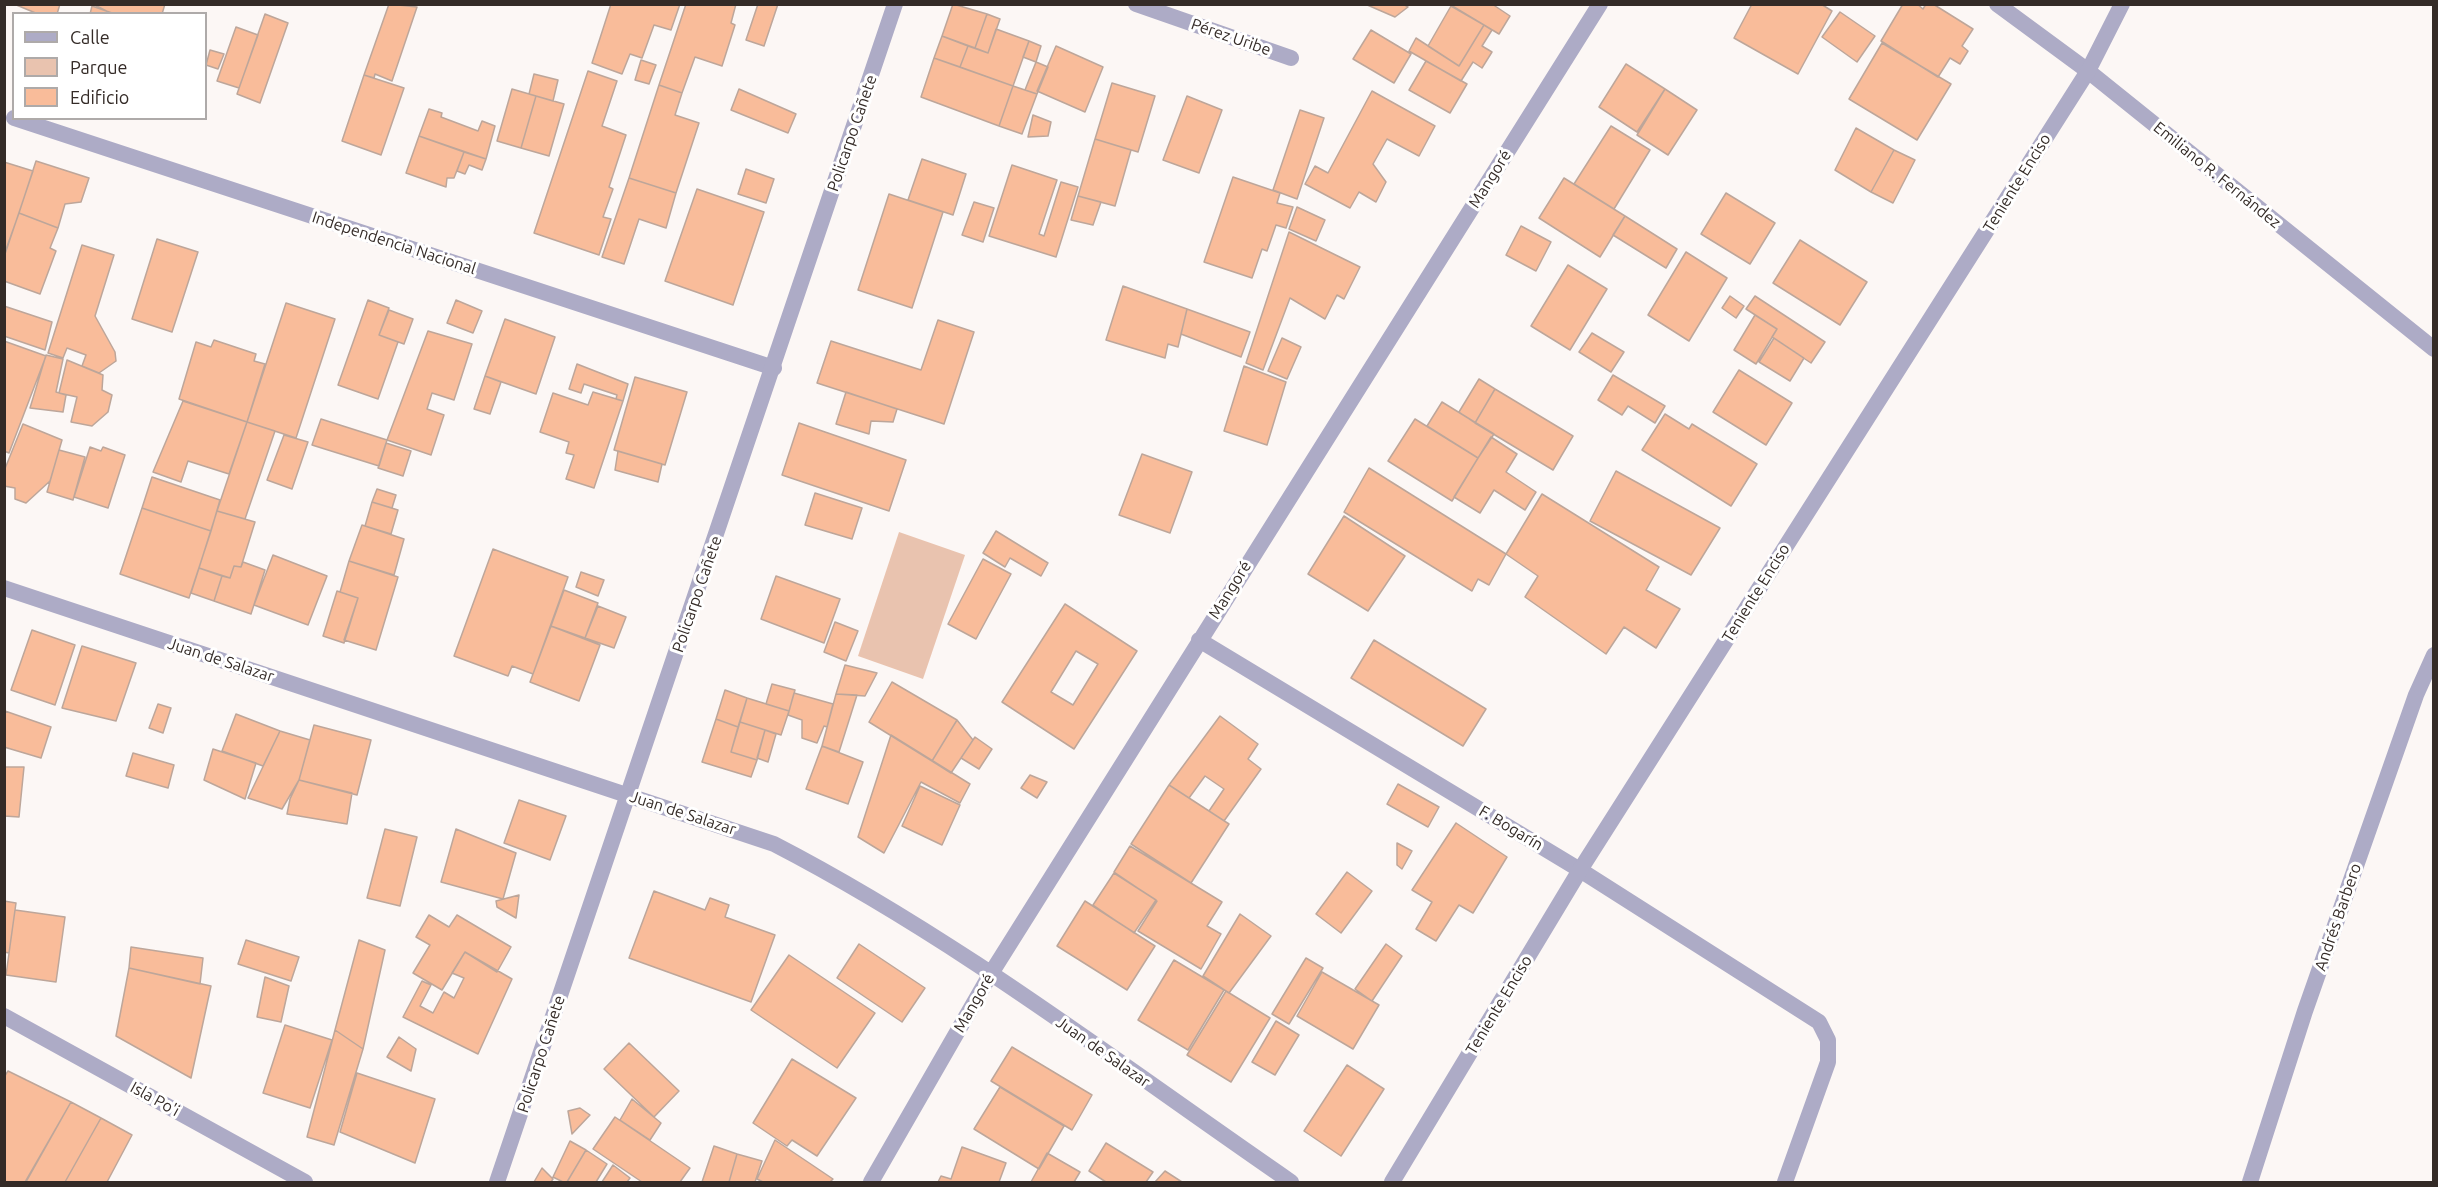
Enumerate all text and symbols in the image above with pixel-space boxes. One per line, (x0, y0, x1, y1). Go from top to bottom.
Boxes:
legend (12, 12, 207, 120)
street label: Pérez Uribe (1189, 14, 1273, 60)
text: Calle (70, 27, 110, 47)
text: Parque (70, 57, 127, 77)
street label: Policarpo Cañete (823, 72, 881, 194)
text: Edificio (70, 87, 129, 107)
street label: Emiliano R. Fernández (2149, 118, 2285, 232)
street label: Teniente Enciso (1979, 130, 2055, 236)
street label: Mangoré (1465, 146, 1515, 212)
street label: Independencia Nacional (310, 207, 478, 279)
street label: Policarpo Cañete (668, 533, 726, 655)
street label: Teniente Enciso (1718, 540, 1794, 646)
street label: Mangoré (1205, 557, 1255, 623)
street label: Juan de Salazar (165, 634, 277, 686)
street label: Juan de Salazar (627, 787, 739, 839)
street label: F. Bogarín (1476, 801, 1546, 855)
street label: Andrés Barbero (2311, 861, 2365, 973)
street label: Teniente Enciso (1462, 952, 1536, 1058)
street label: Mangoré (950, 970, 998, 1036)
street label: Policarpo Cañete (513, 993, 569, 1115)
street label: Juan de Salazar (1052, 1012, 1154, 1092)
street label: Isla Po'i (127, 1078, 183, 1120)

